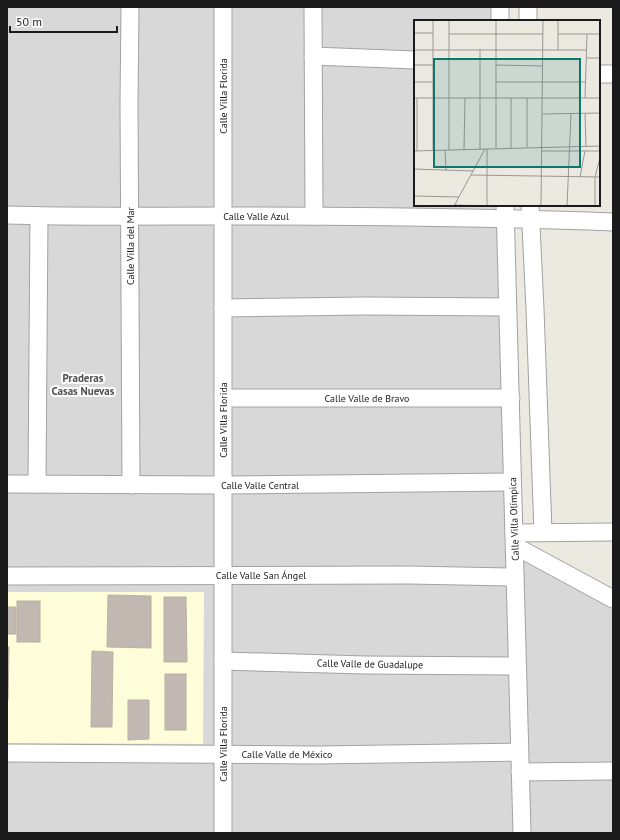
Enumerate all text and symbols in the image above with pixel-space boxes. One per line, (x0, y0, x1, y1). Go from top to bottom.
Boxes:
scale bar (10, 8, 117, 34)
text: 50 m (16, 14, 42, 29)
inset map (414, 20, 600, 206)
street label: Calle Villa Florida (217, 58, 230, 134)
street label: Calle Villa del Mar (124, 206, 137, 285)
street label: Calle Valle Azul (223, 210, 289, 223)
district label: Praderas Casas Nuevas (52, 371, 115, 398)
street label: Calle Villa Florida (217, 382, 230, 458)
street label: Calle Valle de Bravo (325, 392, 409, 405)
street label: Calle Villa Olímpica (506, 477, 522, 561)
street label: Calle Valle Central (221, 479, 299, 492)
street label: Calle Valle San Ángel (216, 569, 306, 582)
street label: Calle Valle de Guadalupe (317, 657, 423, 671)
street label: Calle Villa Florida (217, 706, 230, 782)
street label: Calle Valle de México (242, 748, 332, 761)

